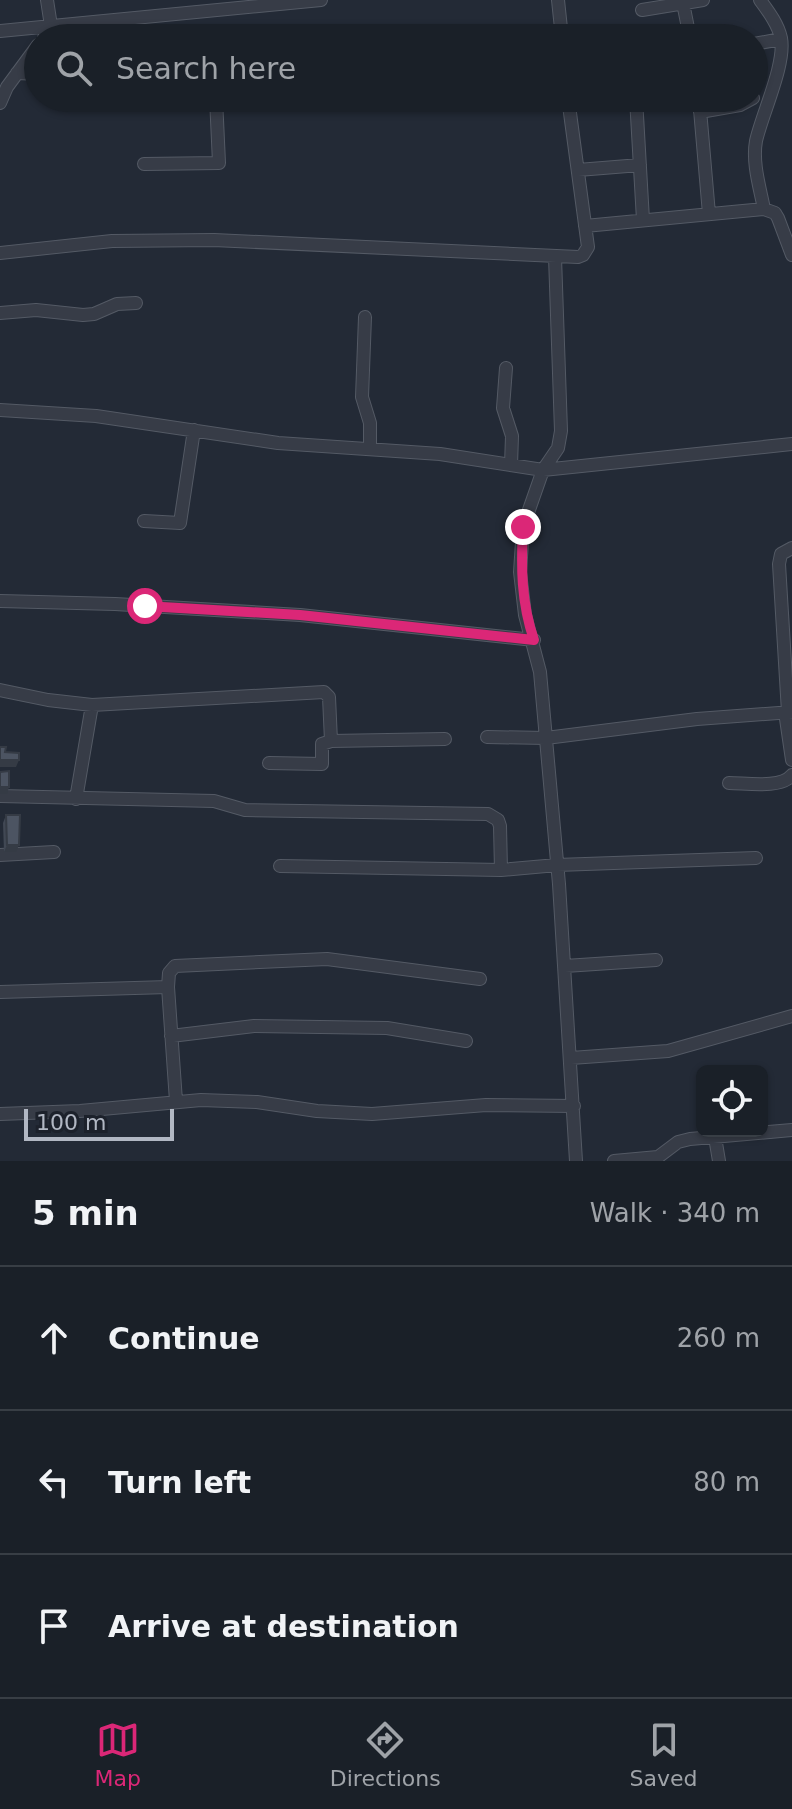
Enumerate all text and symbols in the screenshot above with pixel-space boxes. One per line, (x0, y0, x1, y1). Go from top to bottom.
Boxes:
search box (24, 24, 768, 112)
icon: search (52, 46, 96, 90)
text: Search here (116, 51, 296, 86)
route end (505, 509, 541, 545)
route start (127, 588, 163, 624)
map controls (696, 1065, 768, 1137)
button: locate (696, 1065, 768, 1137)
scale bar (24, 1105, 174, 1141)
text: 100 m (36, 1110, 106, 1135)
text: 5 min (32, 1193, 139, 1233)
text: Walk · 340 m (590, 1198, 760, 1228)
icon: ahead (32, 1316, 76, 1360)
text: Continue (108, 1321, 260, 1356)
text: 260 m (677, 1323, 760, 1353)
icon: left (32, 1460, 76, 1504)
text: Turn left (108, 1465, 251, 1500)
text: 80 m (693, 1467, 760, 1497)
icon: arrive (32, 1604, 76, 1648)
text: Arrive at destination (108, 1609, 459, 1644)
tab: Map (94, 1718, 141, 1791)
tab: Directions (330, 1718, 441, 1791)
tab: Saved (630, 1718, 698, 1791)

